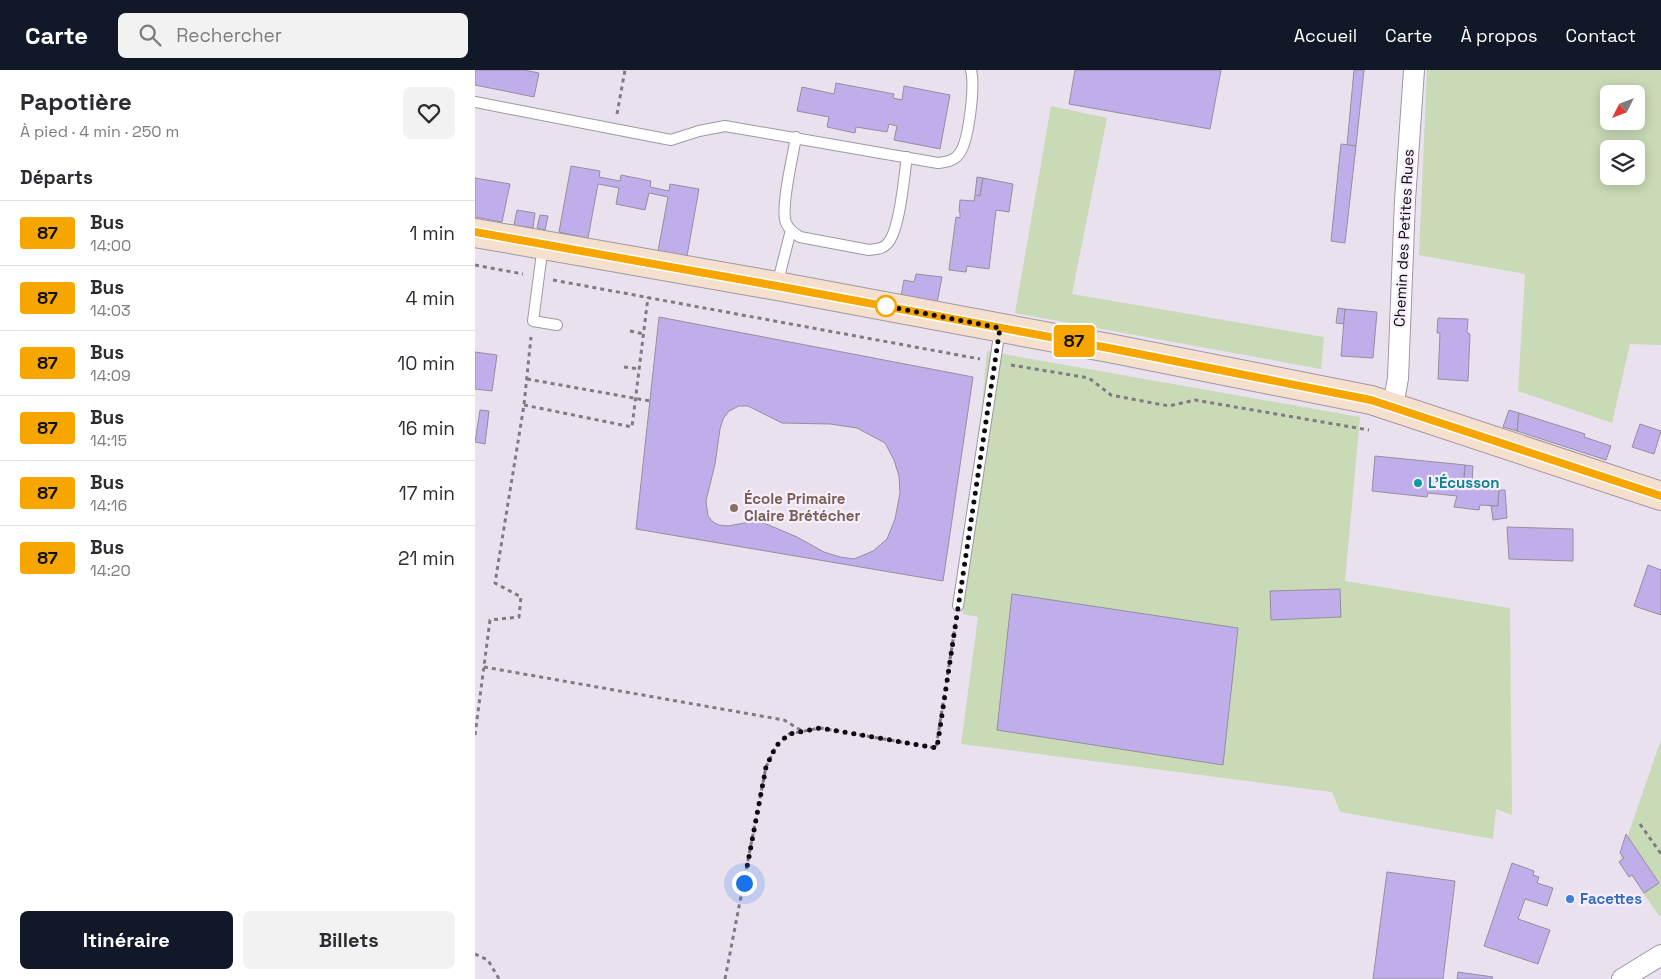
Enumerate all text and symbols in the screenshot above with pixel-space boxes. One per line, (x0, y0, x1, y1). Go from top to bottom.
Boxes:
search box (118, 13, 468, 58)
text: Carte (25, 20, 88, 51)
icon: search (136, 21, 164, 49)
text: Rechercher (176, 23, 282, 48)
text: Accueil (1294, 24, 1357, 47)
text: Carte (1385, 24, 1432, 47)
text: À propos (1460, 24, 1538, 47)
text: Contact (1566, 24, 1636, 47)
north arrow (1600, 85, 1645, 130)
map controls (1600, 85, 1645, 185)
text: Papotière (20, 86, 132, 117)
button: heart (403, 87, 455, 139)
text: À pied · 4 min · 250 m (20, 121, 179, 142)
button: layers (1600, 140, 1645, 185)
street label: Chemin des Petites Rues (1389, 148, 1418, 327)
text: Départs (20, 165, 93, 190)
text: Bus (90, 210, 124, 235)
text: 87 (37, 221, 58, 244)
text: 1 min (410, 221, 455, 246)
text: 14:00 (90, 235, 131, 256)
text: Bus (90, 275, 124, 300)
text: 87 (37, 286, 58, 309)
text: 4 min (406, 286, 455, 311)
unlabelled marker (875, 295, 897, 317)
text: 14:03 (90, 300, 131, 321)
line badge: 87 (1051, 325, 1097, 357)
text: 87 (1064, 329, 1084, 352)
text: Bus (90, 340, 124, 365)
text: 87 (37, 351, 58, 374)
text: 10 min (397, 351, 455, 376)
text: 14:09 (90, 365, 131, 386)
text: Bus (90, 405, 124, 430)
text: 87 (37, 416, 58, 439)
text: 16 min (398, 416, 455, 441)
text: 14:15 (90, 430, 127, 451)
text: Bus (90, 470, 124, 495)
place label: L'Écusson (1428, 473, 1499, 492)
marker: L'Écusson (1412, 477, 1424, 489)
text: 87 (37, 481, 58, 504)
text: 17 min (399, 481, 455, 506)
place label: École Primaire Claire Brétécher (744, 489, 860, 525)
text: 14:16 (90, 495, 127, 516)
marker: École Primaire Claire Brétécher (728, 502, 740, 514)
text: Bus (90, 535, 124, 560)
text: 87 (37, 546, 58, 569)
text: 21 min (398, 546, 455, 571)
text: 14:20 (90, 560, 131, 581)
your location (732, 871, 757, 896)
place label: Facettes (1580, 889, 1642, 908)
marker: Facettes (1564, 893, 1576, 905)
button: Itinéraire (20, 911, 233, 969)
button: Billets (243, 911, 455, 969)

